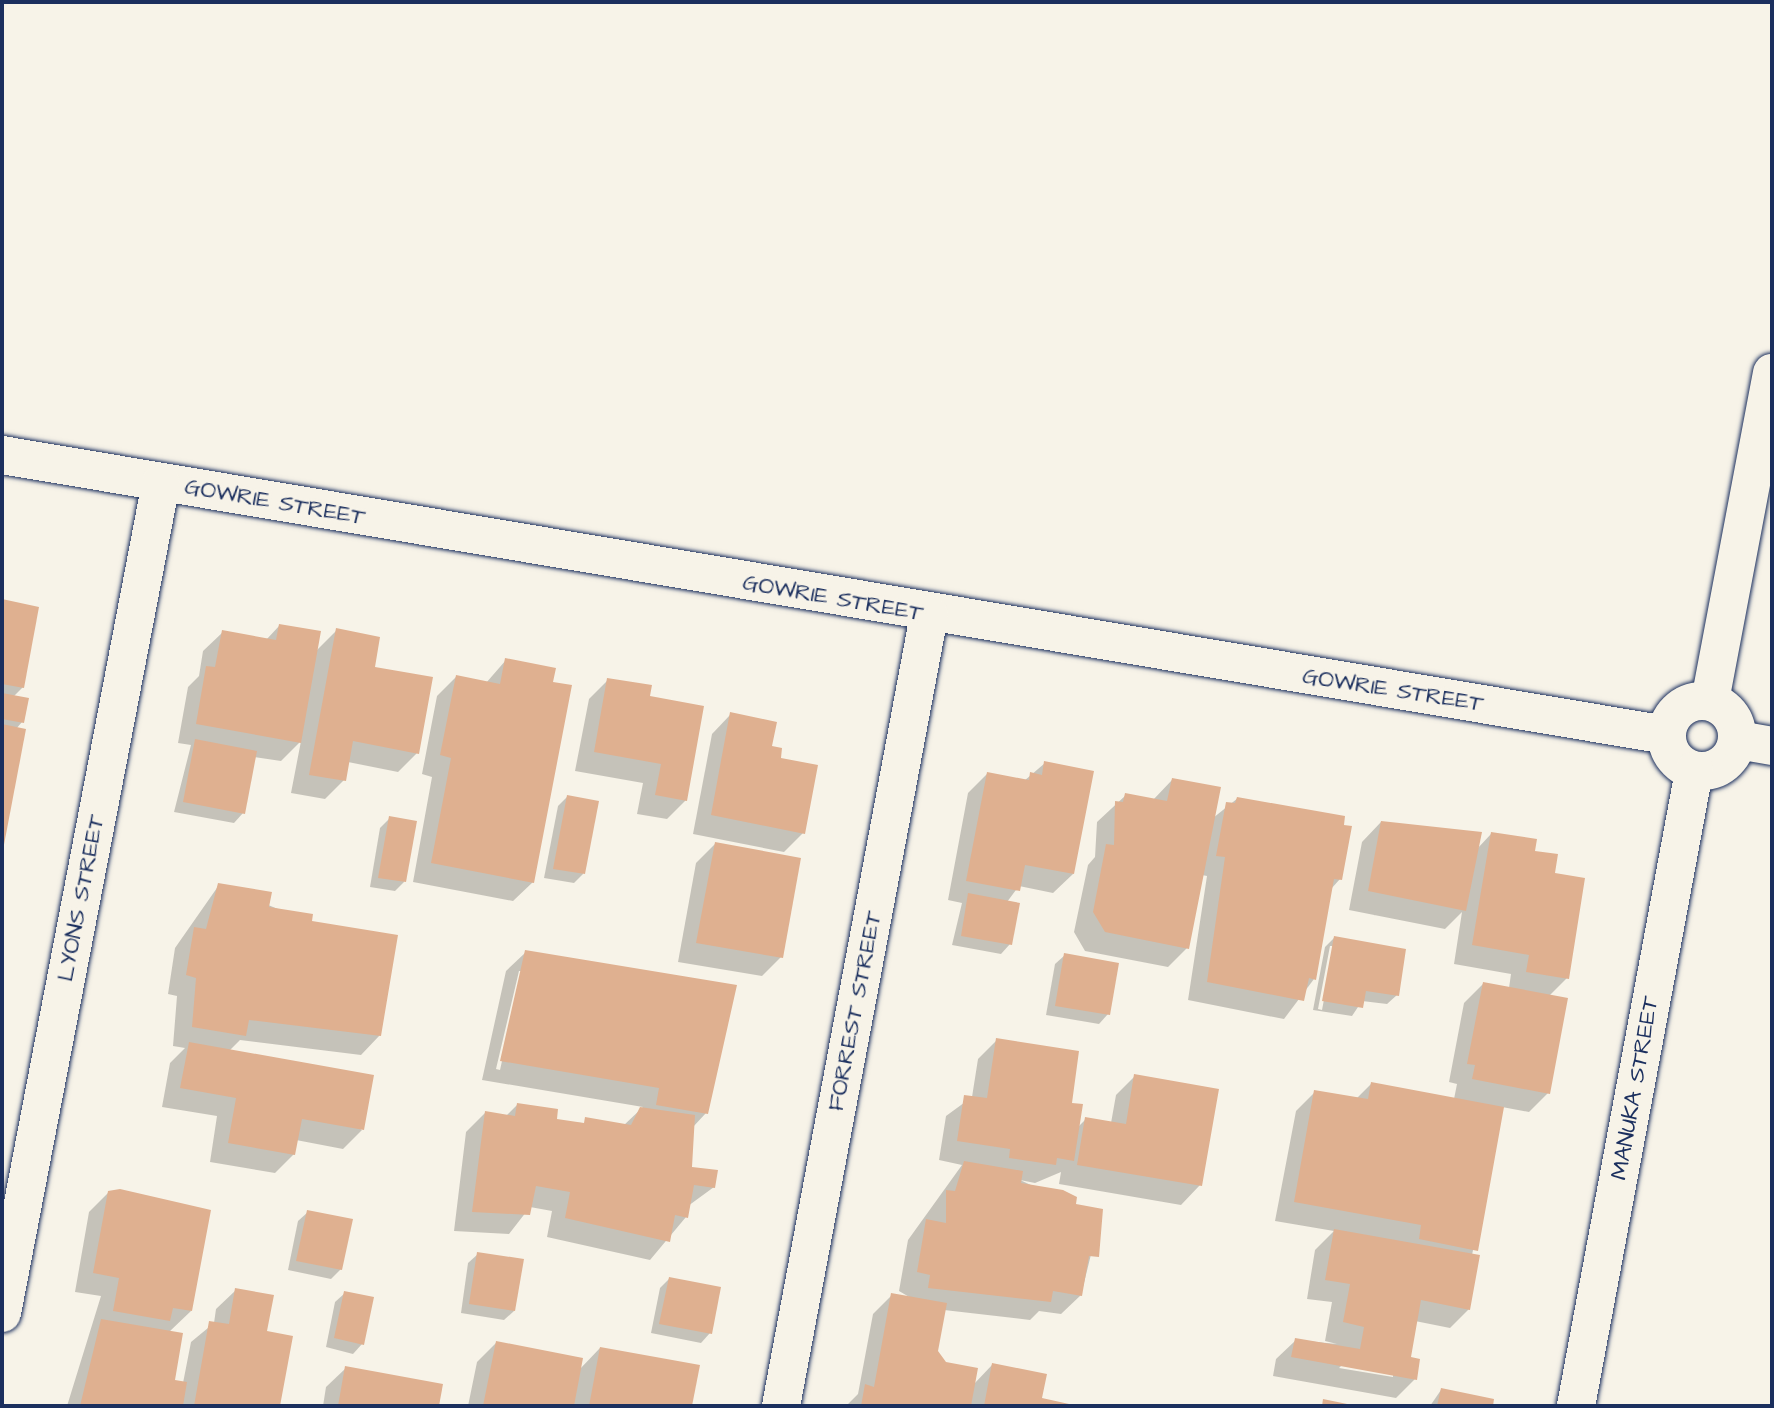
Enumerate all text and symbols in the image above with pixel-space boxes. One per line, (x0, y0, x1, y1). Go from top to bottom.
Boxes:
street label: GOWRIE STREET (183, 473, 367, 531)
street label: GOWRIE STREET (741, 569, 925, 627)
street label: GOWRIE STREET (1301, 662, 1485, 718)
street label: LYONS STREET (51, 812, 111, 984)
street label: FORREST STREET (822, 909, 888, 1113)
street label: MANUKA STREET (1605, 994, 1665, 1182)

